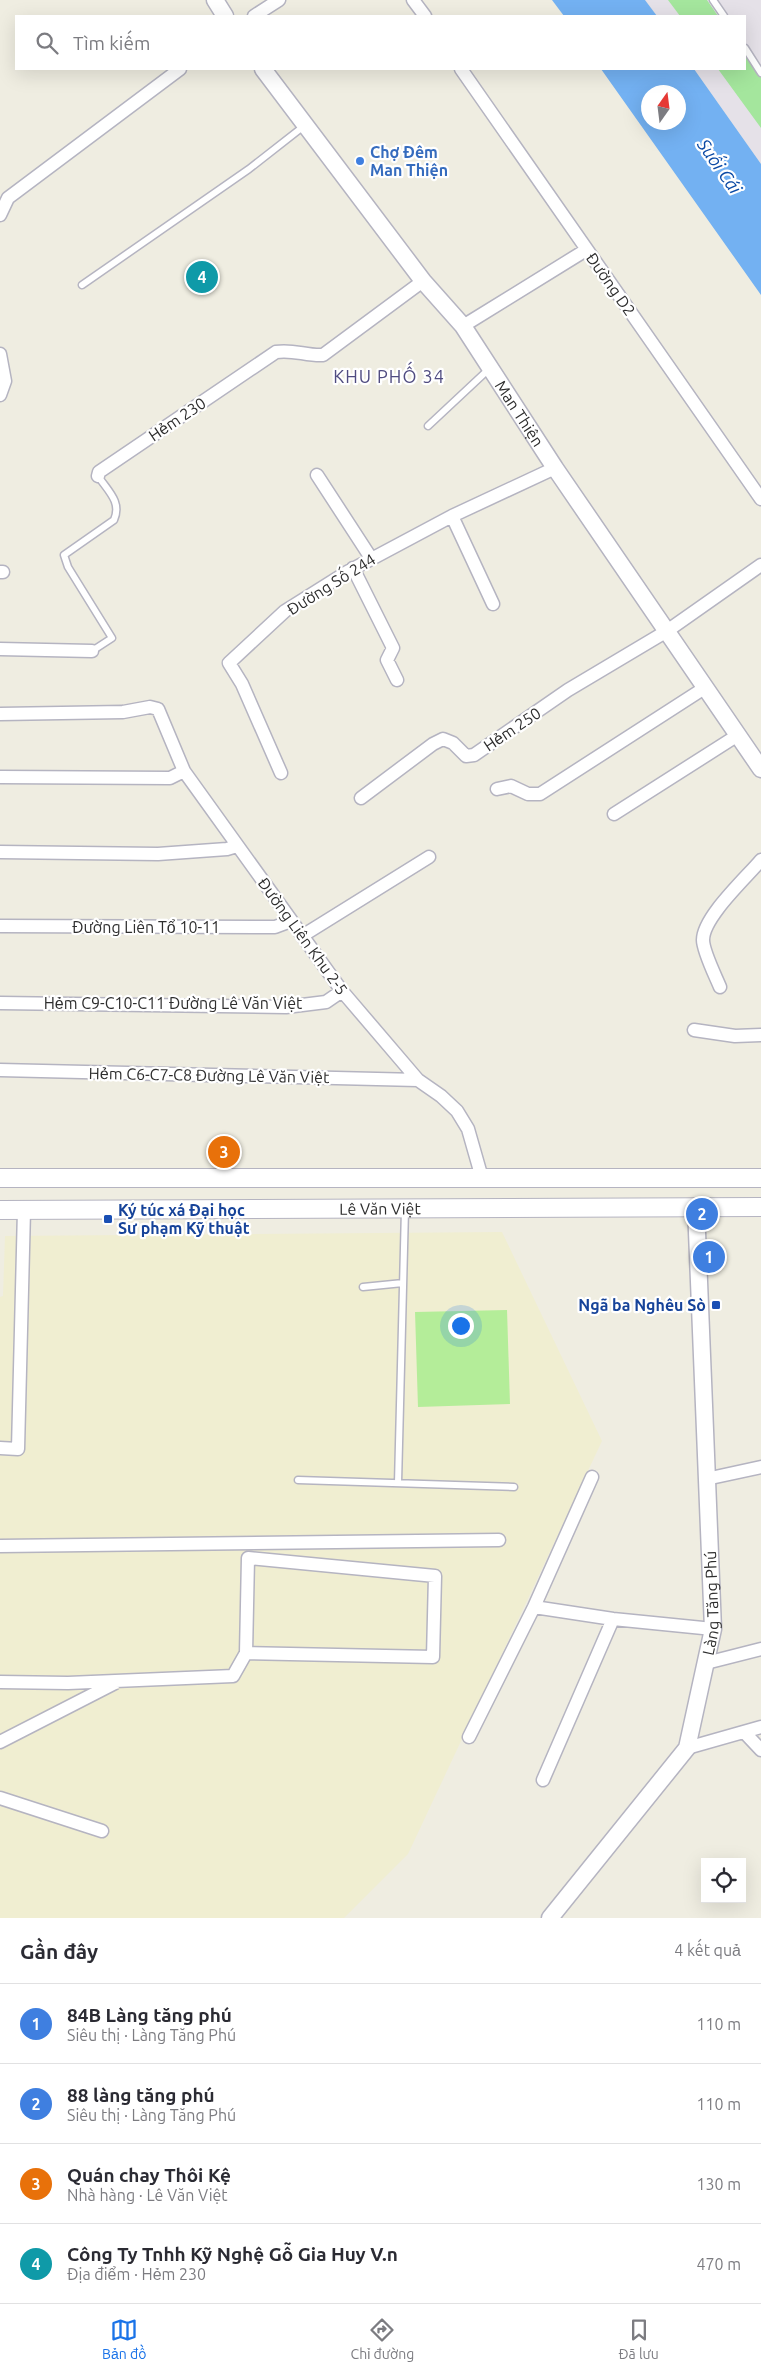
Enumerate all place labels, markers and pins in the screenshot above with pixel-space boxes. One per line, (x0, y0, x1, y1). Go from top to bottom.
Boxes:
place label: Chợ Đêm Man Thiện (370, 143, 448, 179)
marker: Chợ Đêm Man Thiện (354, 155, 366, 167)
pin: 4 (186, 258, 218, 296)
pin: 3 (208, 1133, 240, 1171)
pin: 2 (686, 1195, 718, 1233)
place label: Ký túc xá Đại học Sư phạm Kỹ thuật (118, 1201, 250, 1237)
marker: Ký túc xá Đại học Sư phạm Kỹ thuật (102, 1213, 114, 1225)
pin: 1 (693, 1238, 725, 1276)
place label: Ngã ba Nghêu Sò (578, 1296, 706, 1314)
marker: Ngã ba Nghêu Sò (710, 1299, 722, 1311)

